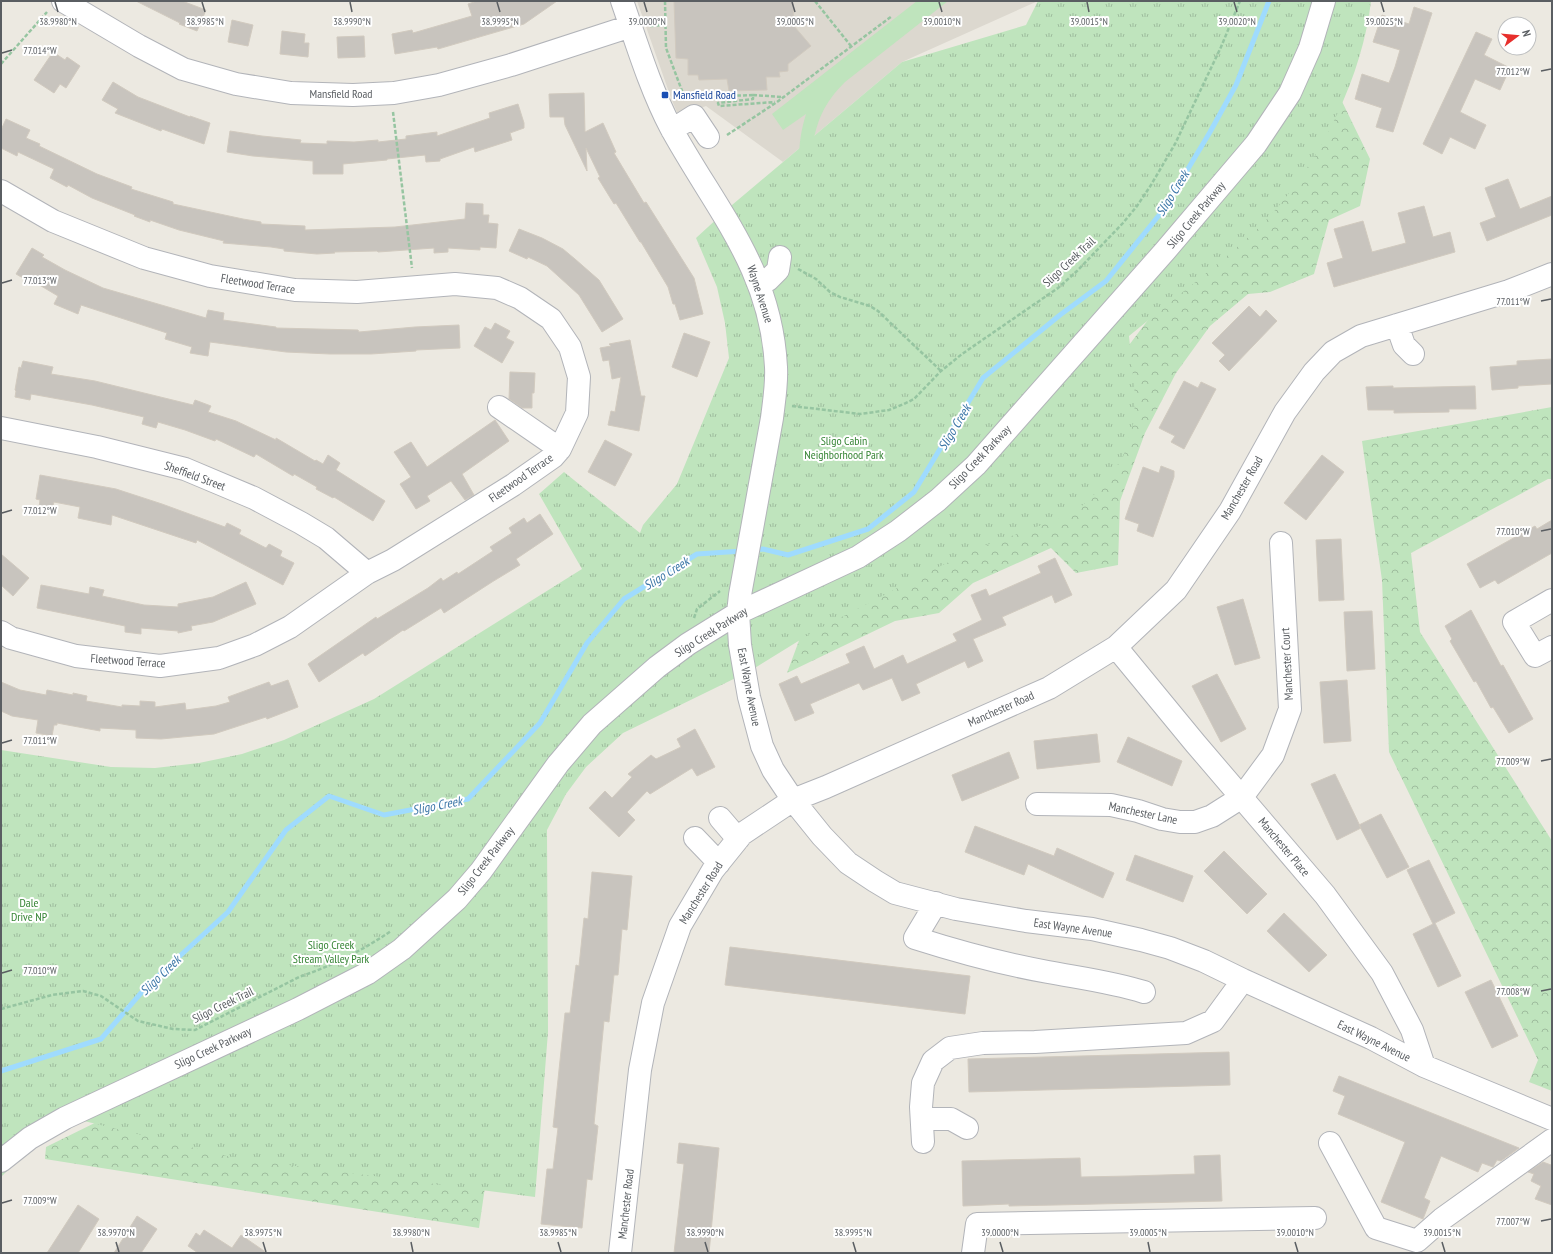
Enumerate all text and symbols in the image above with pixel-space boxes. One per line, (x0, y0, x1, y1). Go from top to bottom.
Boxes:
text: 38.9980°N (39, 15, 77, 28)
text: 38.9985°N (186, 15, 224, 28)
text: 38.9990°N (333, 15, 371, 28)
text: 38.9995°N (481, 15, 519, 28)
text: 39.0000°N (628, 15, 666, 28)
text: 39.0005°N (776, 15, 814, 28)
text: 39.0010°N (923, 15, 961, 28)
text: 39.0015°N (1070, 15, 1108, 28)
text: 39.0020°N (1218, 15, 1256, 28)
text: 39.0025°N (1365, 15, 1403, 28)
north arrow (1497, 16, 1537, 56)
text: N (1519, 28, 1534, 38)
text: 77.014°W (23, 44, 57, 57)
text: 77.012°W (1496, 65, 1530, 78)
street label: Mansfield Road (310, 86, 372, 101)
place label: Mansfield Road (673, 87, 736, 102)
marker: Mansfield Road (660, 90, 670, 100)
water label: Sligo Creek (1152, 166, 1194, 219)
street label: Sligo Creek Parkway (1163, 178, 1228, 251)
street label: Sligo Creek Trail (1039, 233, 1098, 290)
street label: Wayne Avenue (744, 263, 777, 325)
street label: Fleetwood Terrace (220, 270, 296, 297)
text: 77.013°W (23, 274, 57, 287)
text: 77.011°W (1496, 295, 1530, 308)
water label: Sligo Creek (934, 400, 976, 453)
street label: Sligo Creek Parkway (945, 421, 1014, 492)
park label: Sligo Cabin Neighborhood Park (804, 433, 884, 462)
street label: Fleetwood Terrace (486, 450, 556, 505)
street label: Manchester Road (1217, 453, 1266, 522)
street label: Sheffield Street (163, 458, 228, 494)
text: 77.012°W (23, 504, 57, 517)
text: 77.010°W (1496, 525, 1530, 538)
water label: Sligo Creek (640, 552, 694, 594)
street label: Sligo Creek Parkway (672, 603, 750, 660)
street label: Manchester Court (1277, 627, 1296, 701)
street label: East Wayne Avenue (735, 646, 764, 727)
street label: Fleetwood Terrace (90, 650, 166, 671)
street label: Manchester Road (965, 687, 1036, 730)
text: 77.011°W (23, 734, 57, 747)
text: 77.009°W (1496, 755, 1530, 768)
water label: Sligo Creek (411, 792, 465, 819)
street label: Manchester Lane (1107, 798, 1179, 827)
street label: Manchester Place (1255, 814, 1313, 879)
street label: Sligo Creek Parkway (454, 823, 517, 898)
street label: Manchester Road (675, 859, 726, 927)
park label: Dale Drive NP (11, 895, 48, 924)
street label: East Wayne Avenue (1033, 915, 1113, 940)
park label: Sligo Creek Stream Valley Park (293, 937, 369, 966)
water label: Sligo Creek (136, 950, 186, 999)
text: 77.010°W (23, 964, 57, 977)
street label: Sligo Creek Trail (190, 983, 256, 1026)
text: 77.008°W (1496, 985, 1530, 998)
street label: East Wayne Avenue (1335, 1016, 1413, 1065)
street label: Sligo Creek Parkway (172, 1023, 254, 1072)
street label: Manchester Road (614, 1168, 637, 1240)
text: 77.009°W (23, 1194, 57, 1207)
text: 77.007°W (1496, 1215, 1530, 1228)
text: 38.9970°N (97, 1226, 135, 1239)
text: 38.9975°N (244, 1226, 282, 1239)
text: 38.9980°N (392, 1226, 430, 1239)
text: 38.9985°N (539, 1226, 577, 1239)
text: 38.9990°N (686, 1226, 724, 1239)
text: 38.9995°N (834, 1226, 872, 1239)
text: 39.0000°N (981, 1226, 1019, 1239)
text: 39.0005°N (1129, 1226, 1167, 1239)
text: 39.0010°N (1276, 1226, 1314, 1239)
text: 39.0015°N (1423, 1226, 1461, 1239)

